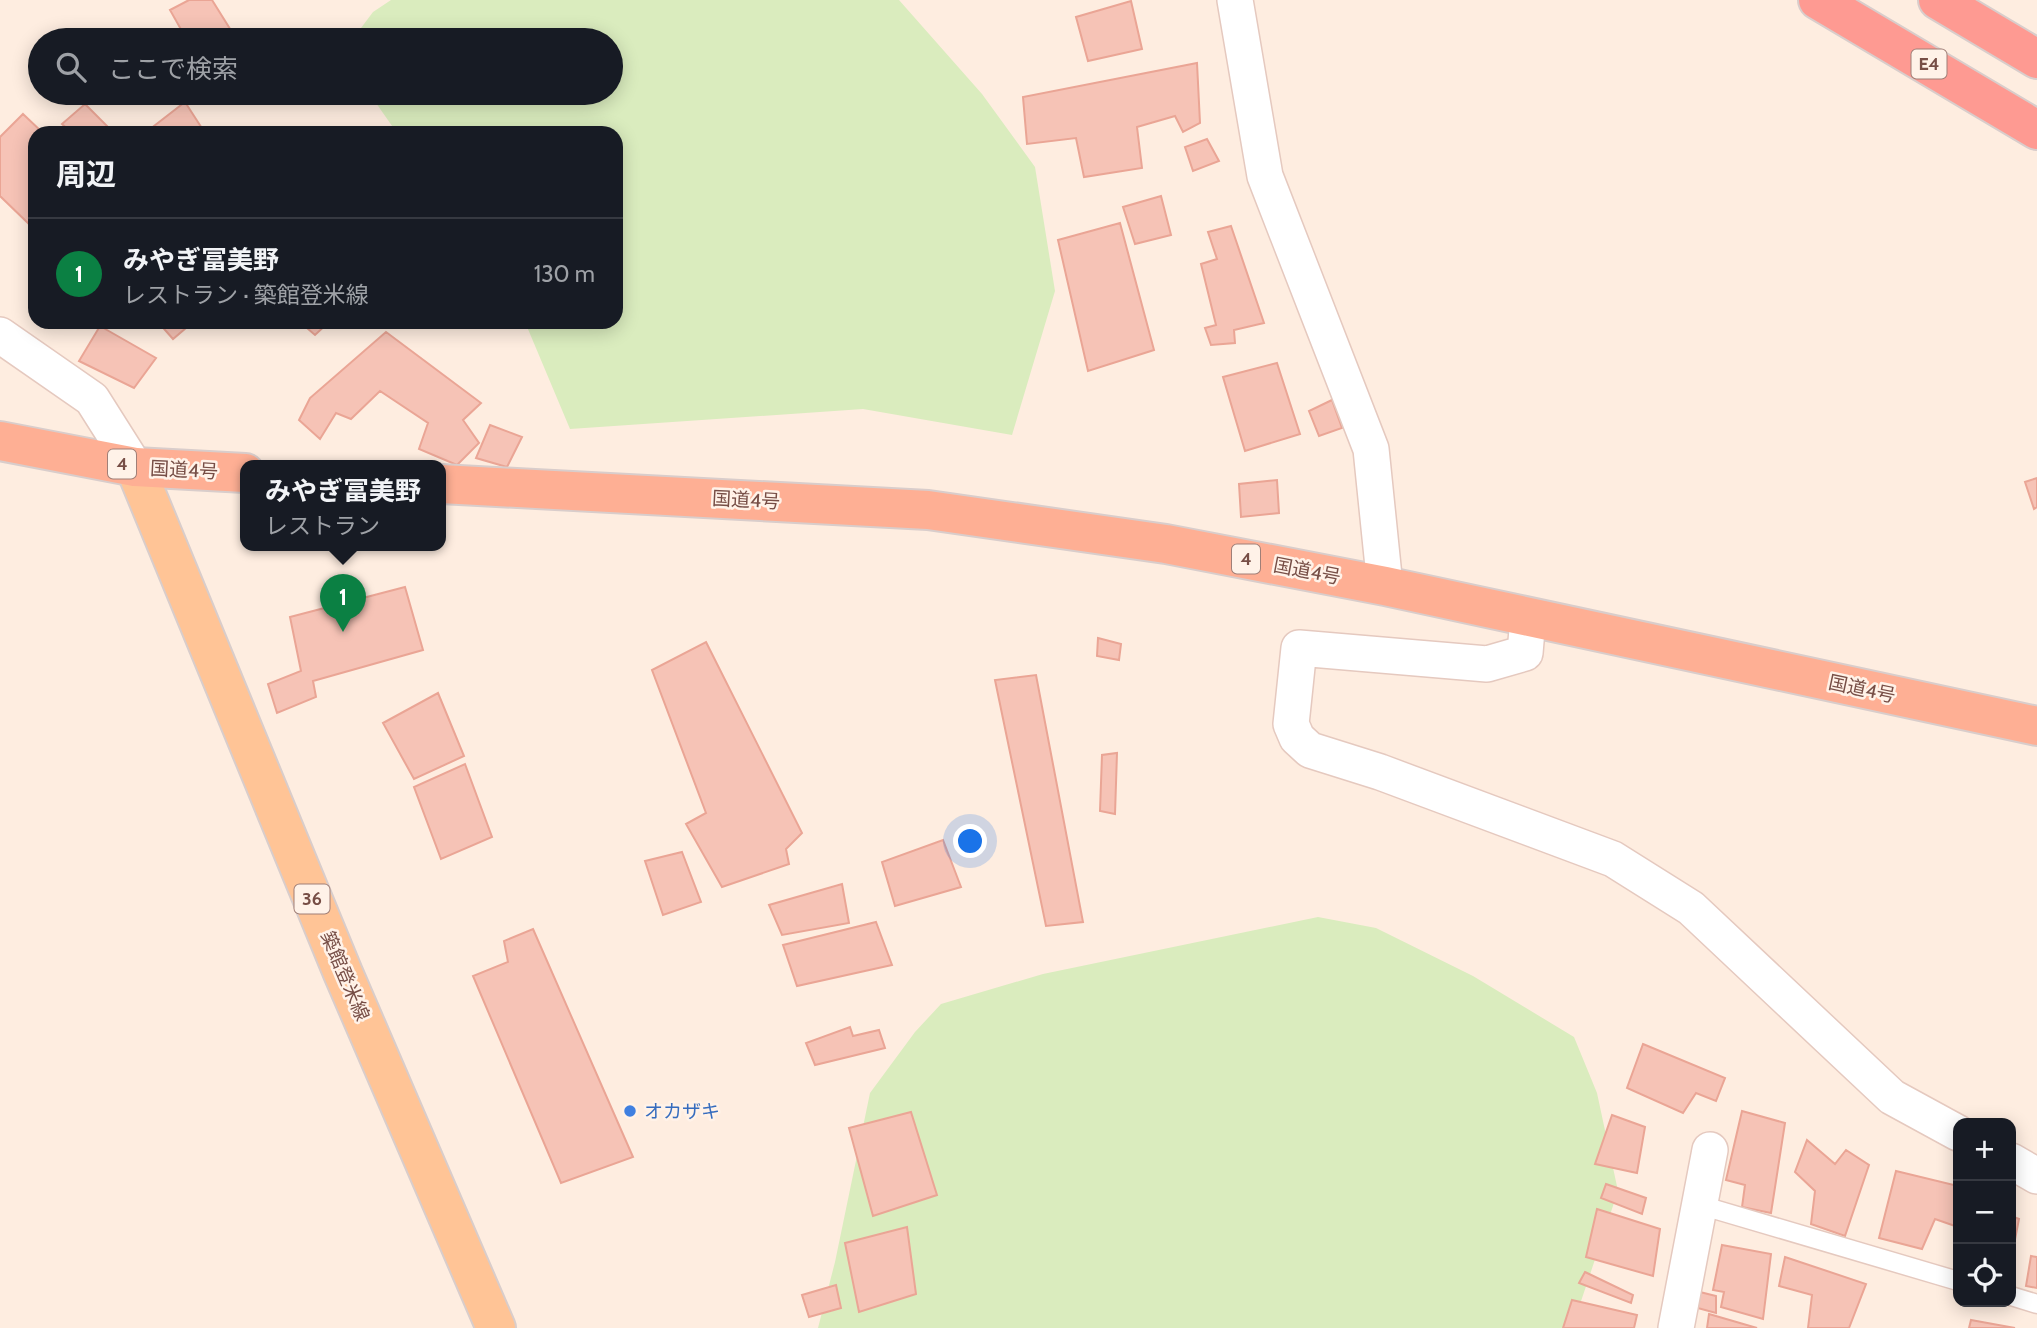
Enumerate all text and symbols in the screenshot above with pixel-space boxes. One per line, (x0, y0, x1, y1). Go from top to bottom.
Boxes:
search box (28, 28, 623, 105)
icon: search (52, 48, 90, 86)
road number: E4 (1912, 50, 1946, 78)
text: ここで検索 (108, 53, 238, 85)
text: 周辺 (56, 156, 116, 193)
text: みやぎ冨美野 (123, 244, 279, 276)
text: 1 (75, 260, 83, 288)
text: 130 m (534, 260, 595, 288)
text: レストラン · 築館登米線 (123, 281, 369, 309)
road number: 4 (108, 450, 136, 478)
street label: 国道4号 (149, 457, 219, 483)
popup (240, 460, 446, 551)
text: みやぎ冨美野 (265, 475, 421, 507)
street label: 国道4号 (711, 487, 781, 513)
text: レストラン (265, 512, 380, 540)
road number: 4 (1232, 544, 1260, 574)
street label: 国道4号 (1271, 553, 1343, 589)
pin: 1 (320, 574, 366, 632)
street label: 国道4号 (1826, 671, 1898, 707)
your location (953, 824, 987, 858)
road number: 36 (294, 884, 330, 914)
street label: 築館登米線 (316, 928, 374, 1024)
place label: オカザキ (644, 1100, 720, 1123)
marker: オカザキ (622, 1103, 638, 1119)
map controls (1953, 1118, 2016, 1307)
button: + (1953, 1118, 2016, 1181)
button: − (1953, 1181, 2016, 1244)
button: locate (1953, 1244, 2016, 1307)

